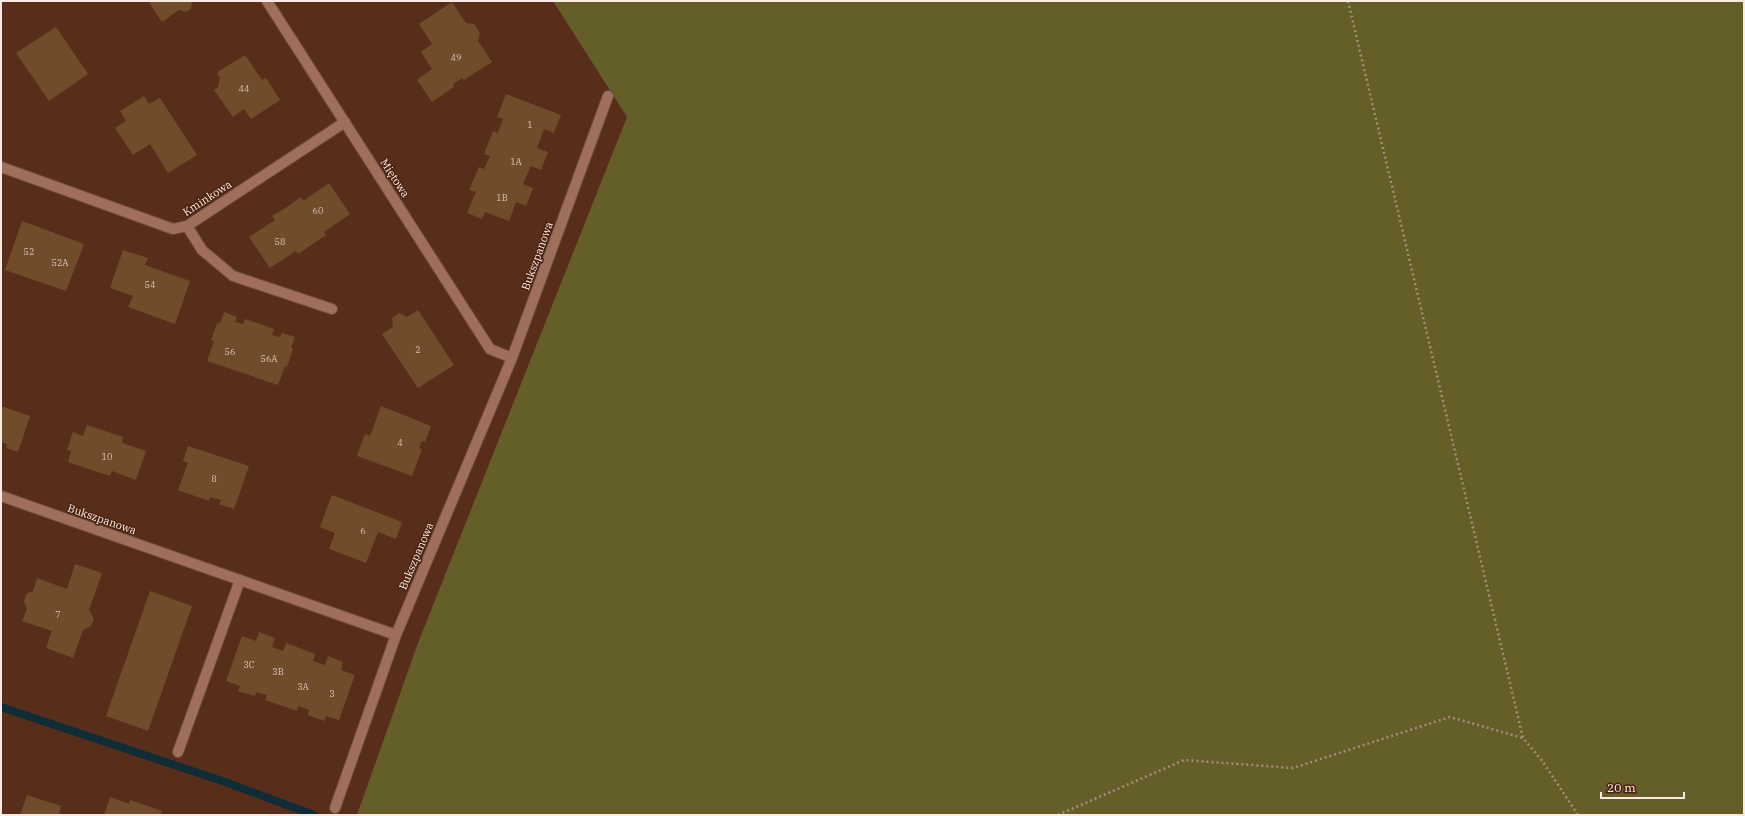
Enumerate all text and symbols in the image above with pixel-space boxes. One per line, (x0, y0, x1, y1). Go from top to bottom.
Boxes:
house number: 49 (451, 52, 461, 63)
house number: 44 (239, 83, 249, 94)
house number: 1 (527, 119, 533, 130)
street label: Miętowa (377, 156, 413, 200)
house number: 1A (510, 156, 523, 167)
street label: Kminkowa (180, 177, 234, 219)
house number: 1B (496, 192, 508, 203)
house number: 60 (313, 205, 323, 216)
street label: Bukszpanowa (518, 220, 556, 292)
house number: 58 (275, 236, 285, 247)
house number: 52 (24, 246, 34, 257)
house number: 52A (52, 257, 69, 268)
house number: 54 (145, 279, 155, 290)
house number: 2 (415, 344, 421, 355)
house number: 56 (225, 346, 235, 357)
house number: 56A (261, 353, 278, 364)
house number: 4 (397, 437, 403, 448)
house number: 10 (102, 451, 112, 462)
house number: 8 (211, 473, 217, 484)
street label: Bukszpanowa (66, 501, 138, 537)
street label: Bukszpanowa (396, 520, 436, 592)
house number: 6 (360, 525, 366, 536)
house number: 7 (55, 609, 61, 620)
house number: 3C (243, 659, 255, 670)
house number: 3B (272, 666, 284, 677)
house number: 3A (297, 681, 310, 692)
house number: 3 (329, 688, 335, 699)
scale bar (1601, 774, 1684, 800)
text: 20 m (1607, 780, 1636, 795)

